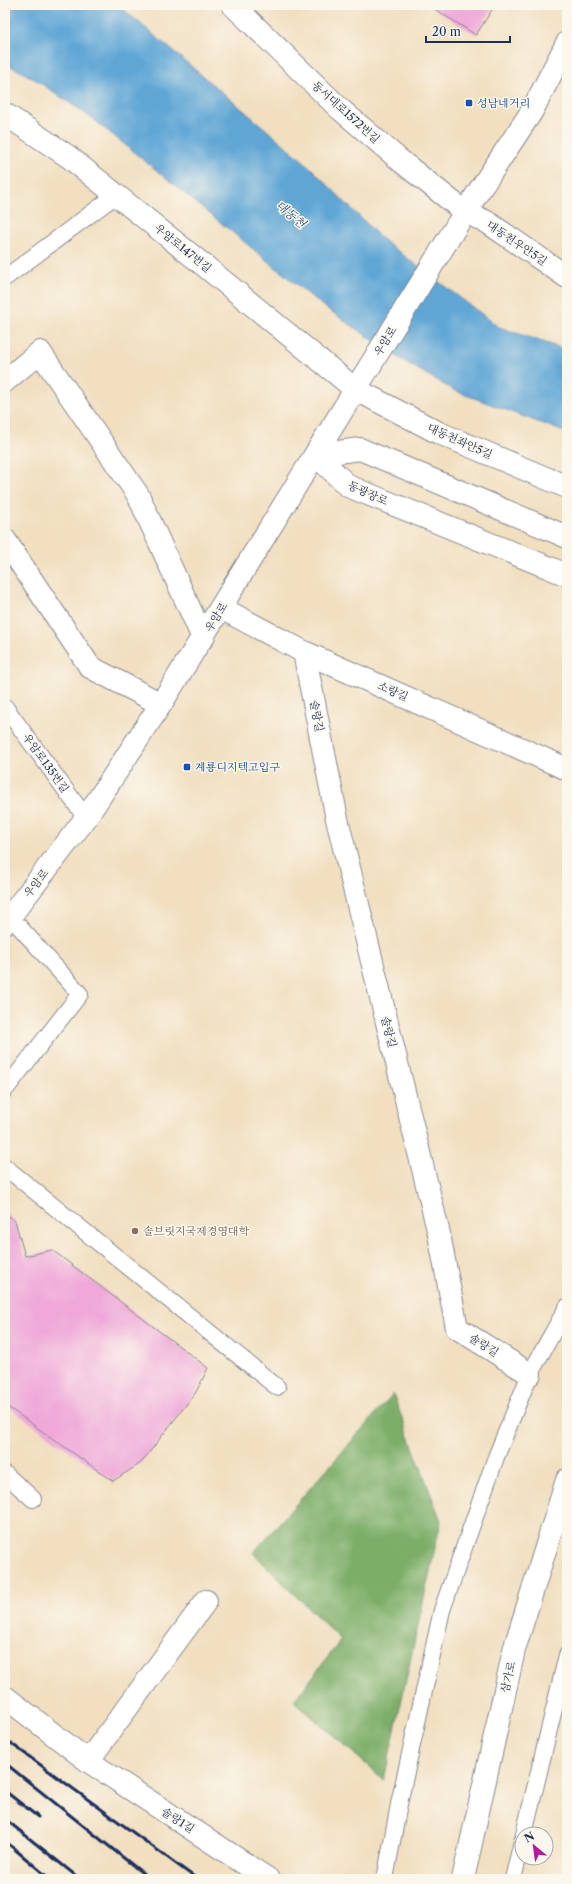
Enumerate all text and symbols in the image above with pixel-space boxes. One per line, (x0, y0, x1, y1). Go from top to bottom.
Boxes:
scale bar (426, 18, 510, 44)
text: 20 m (432, 24, 461, 39)
street label: 동서대로1572번길 (309, 78, 383, 146)
place label: 성남네거리 (477, 96, 530, 110)
marker: 성남네거리 (464, 98, 474, 108)
water label: 대동천 (273, 197, 310, 232)
street label: 대동천우안5길 (484, 218, 550, 268)
street label: 우암로147번길 (152, 221, 214, 275)
street label: 우암로 (371, 323, 400, 358)
street label: 대동천좌안5길 (425, 420, 495, 462)
street label: 동광장로 (346, 478, 391, 508)
street label: 우암로 (202, 599, 231, 634)
street label: 소랑길 (376, 678, 410, 704)
street label: 솔랑길 (307, 699, 327, 733)
street label: 우암로135번길 (20, 731, 72, 795)
place label: 계룡디지텍고입구 (195, 760, 280, 774)
marker: 계룡디지텍고입구 (182, 762, 192, 772)
street label: 우암로 (21, 866, 52, 900)
street label: 솔랑길 (378, 1015, 400, 1049)
place label: 솔브릿지국제경영대학 (143, 1224, 250, 1238)
marker: 솔브릿지국제경영대학 (130, 1226, 140, 1236)
street label: 솔랑길 (467, 1331, 501, 1359)
street label: 삼가로 (498, 1660, 518, 1694)
street label: 솔랑1길 (159, 1804, 197, 1836)
north arrow (514, 1826, 554, 1866)
text: N (522, 1829, 537, 1846)

